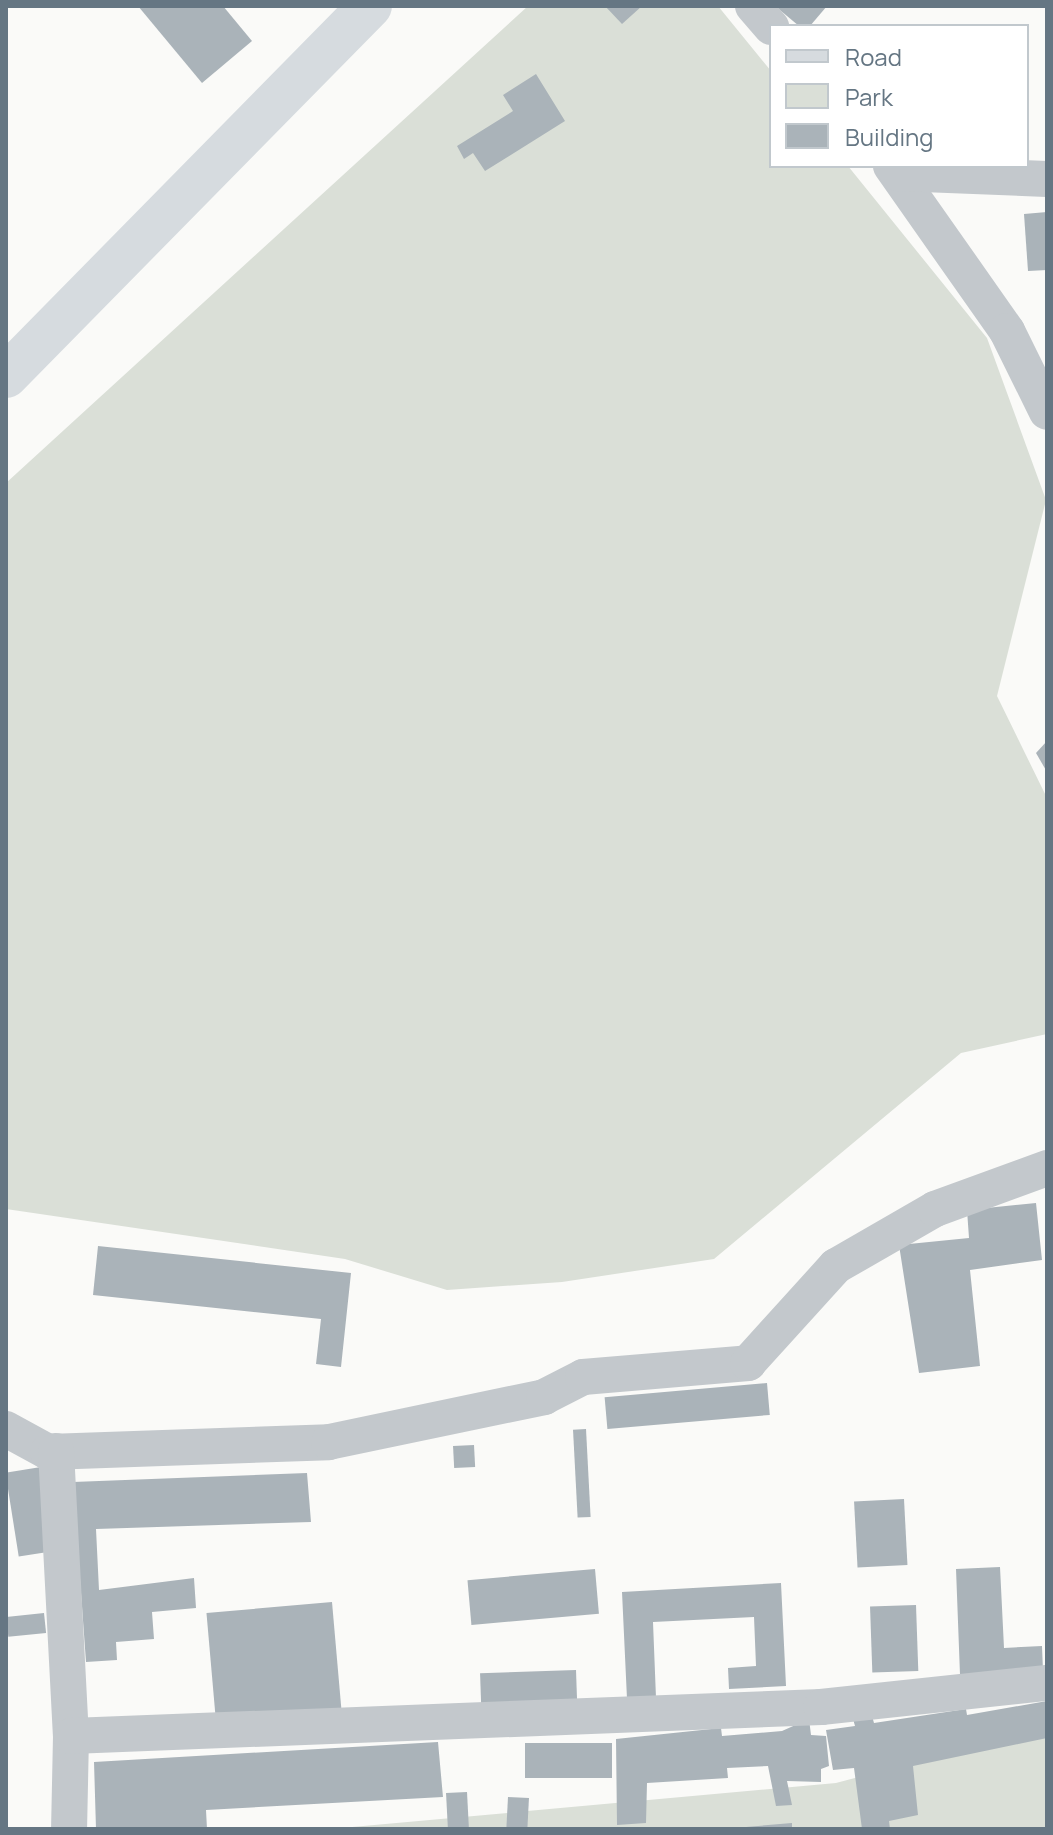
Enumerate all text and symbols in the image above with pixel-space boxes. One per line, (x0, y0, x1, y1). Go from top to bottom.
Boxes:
legend (769, 24, 1029, 168)
text: Road (845, 40, 902, 73)
text: Park (845, 80, 893, 113)
text: Building (845, 120, 933, 153)

